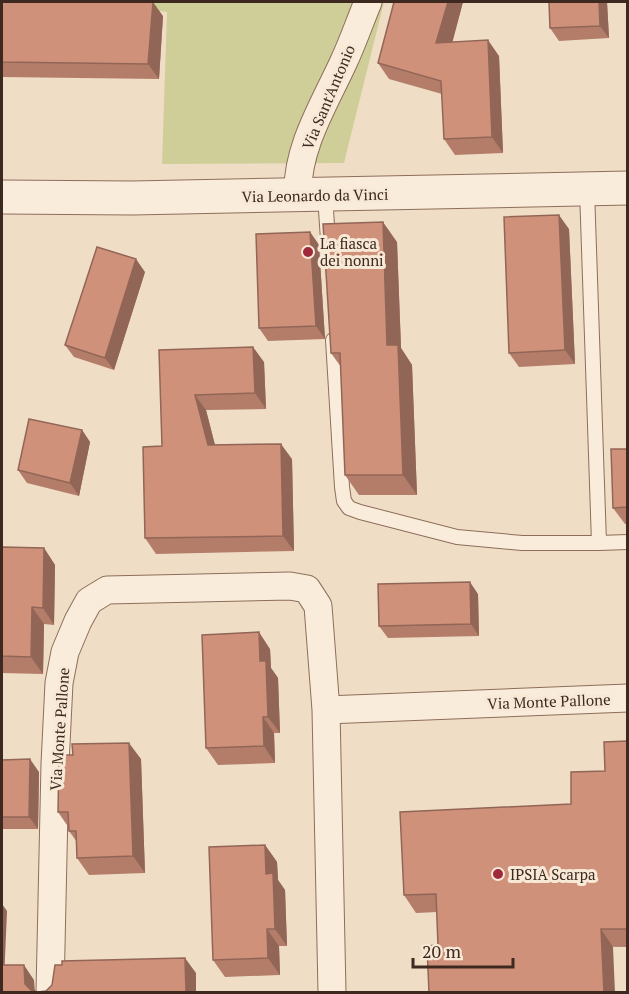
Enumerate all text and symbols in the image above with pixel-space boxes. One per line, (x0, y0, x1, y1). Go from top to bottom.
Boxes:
street label: Via Sant'Antonio (297, 42, 359, 152)
street label: Via Leonardo da Vinci (241, 184, 389, 206)
place label: La fiasca dei nonni (320, 233, 384, 270)
marker: La fiasca dei nonni (301, 245, 315, 259)
street label: Via Monte Pallone (45, 667, 73, 791)
street label: Via Monte Pallone (487, 689, 611, 713)
place label: IPSIA Scarpa (510, 864, 596, 884)
marker: IPSIA Scarpa (491, 867, 505, 881)
scale bar (413, 931, 514, 969)
text: 20 m (422, 939, 462, 963)

